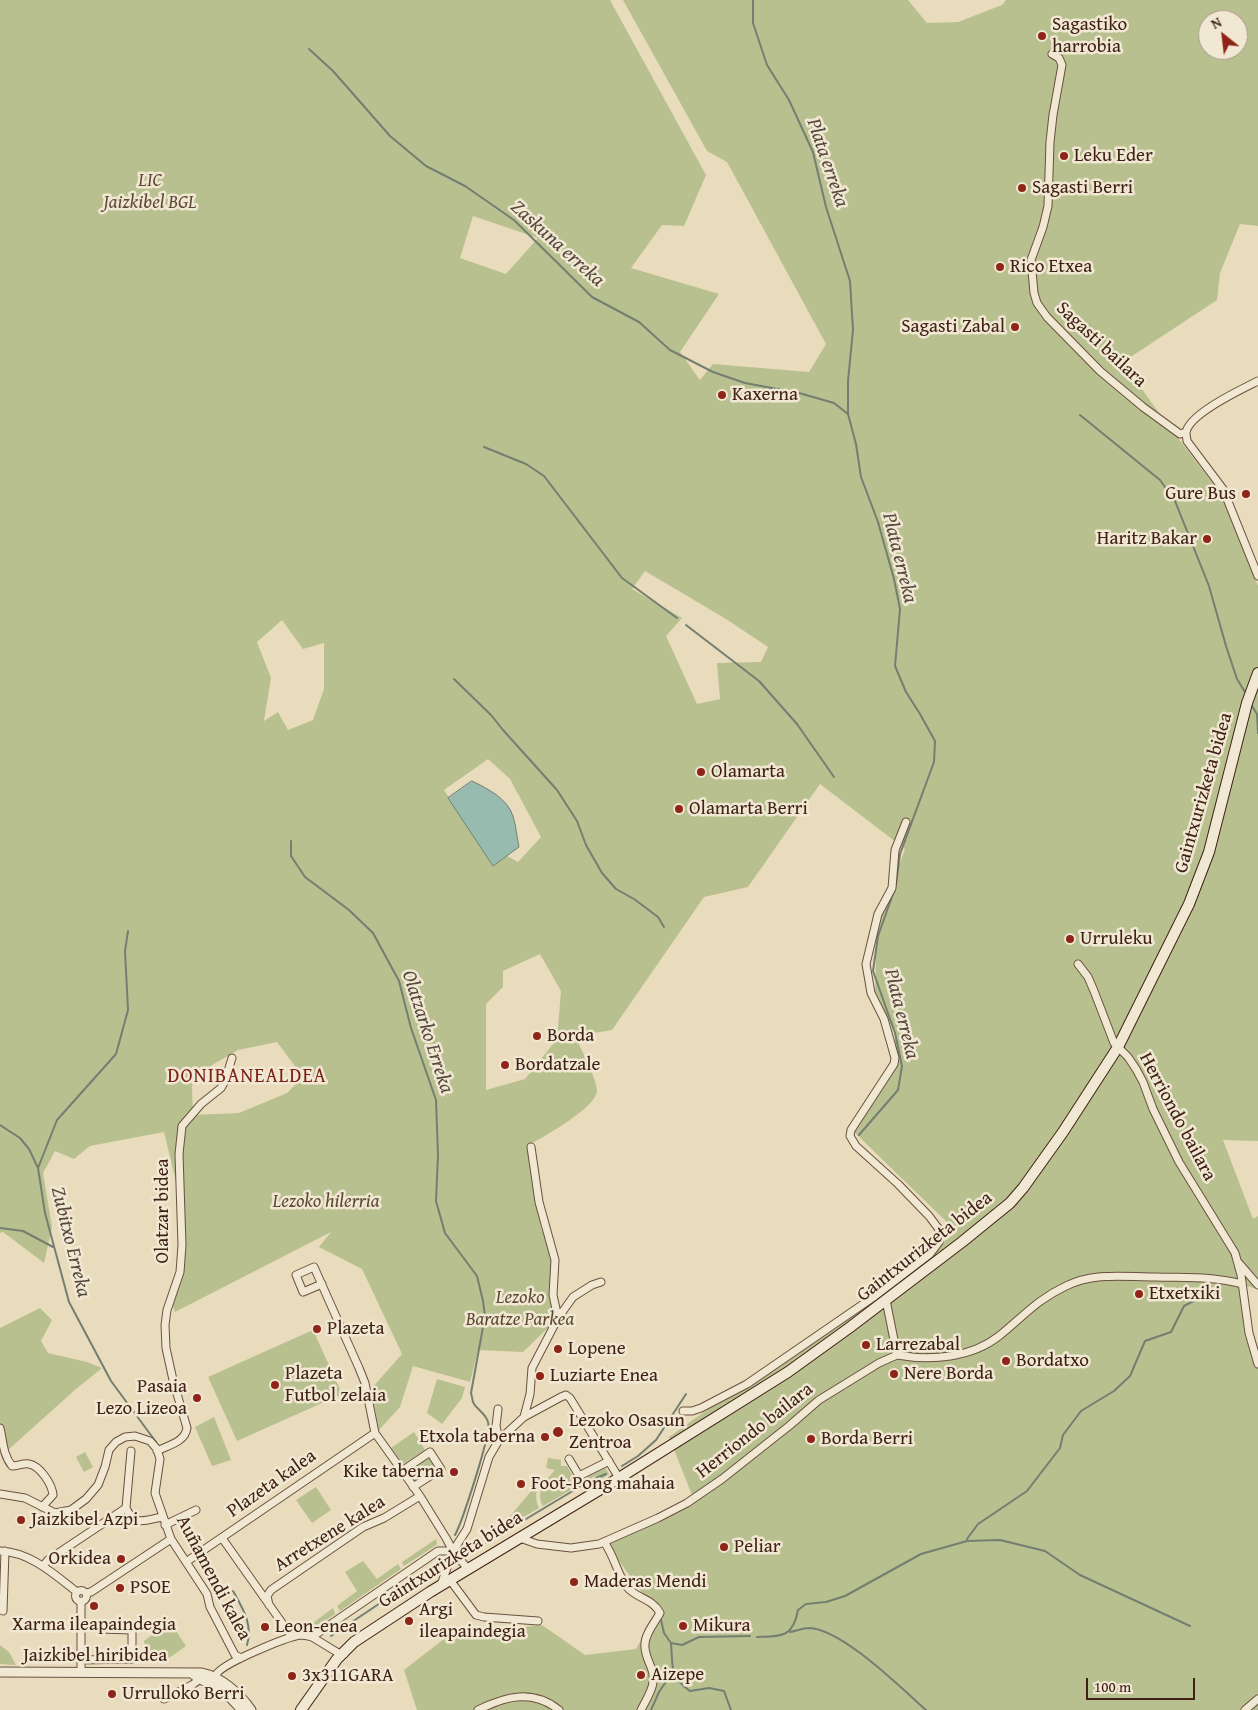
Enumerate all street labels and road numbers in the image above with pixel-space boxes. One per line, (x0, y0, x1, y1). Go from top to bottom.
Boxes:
street label: Sagasti bailara (1051, 297, 1151, 393)
street label: Gaintxurizketa bidea (1170, 710, 1238, 876)
street label: Herriondo bailara (1134, 1049, 1220, 1185)
street label: Olatzar bidea (152, 1158, 174, 1264)
street label: Gaintxurizketa bidea (853, 1187, 997, 1307)
street label: Herriondo bailara (692, 1378, 818, 1484)
street label: Plazeta kalea (223, 1445, 321, 1523)
street label: Arretxene kalea (270, 1491, 390, 1577)
street label: Gaintxurizketa bidea (375, 1506, 527, 1614)
street label: Auñamendi kalea (171, 1512, 255, 1644)
street label: Jaizkibel hiribidea (23, 1645, 167, 1667)

